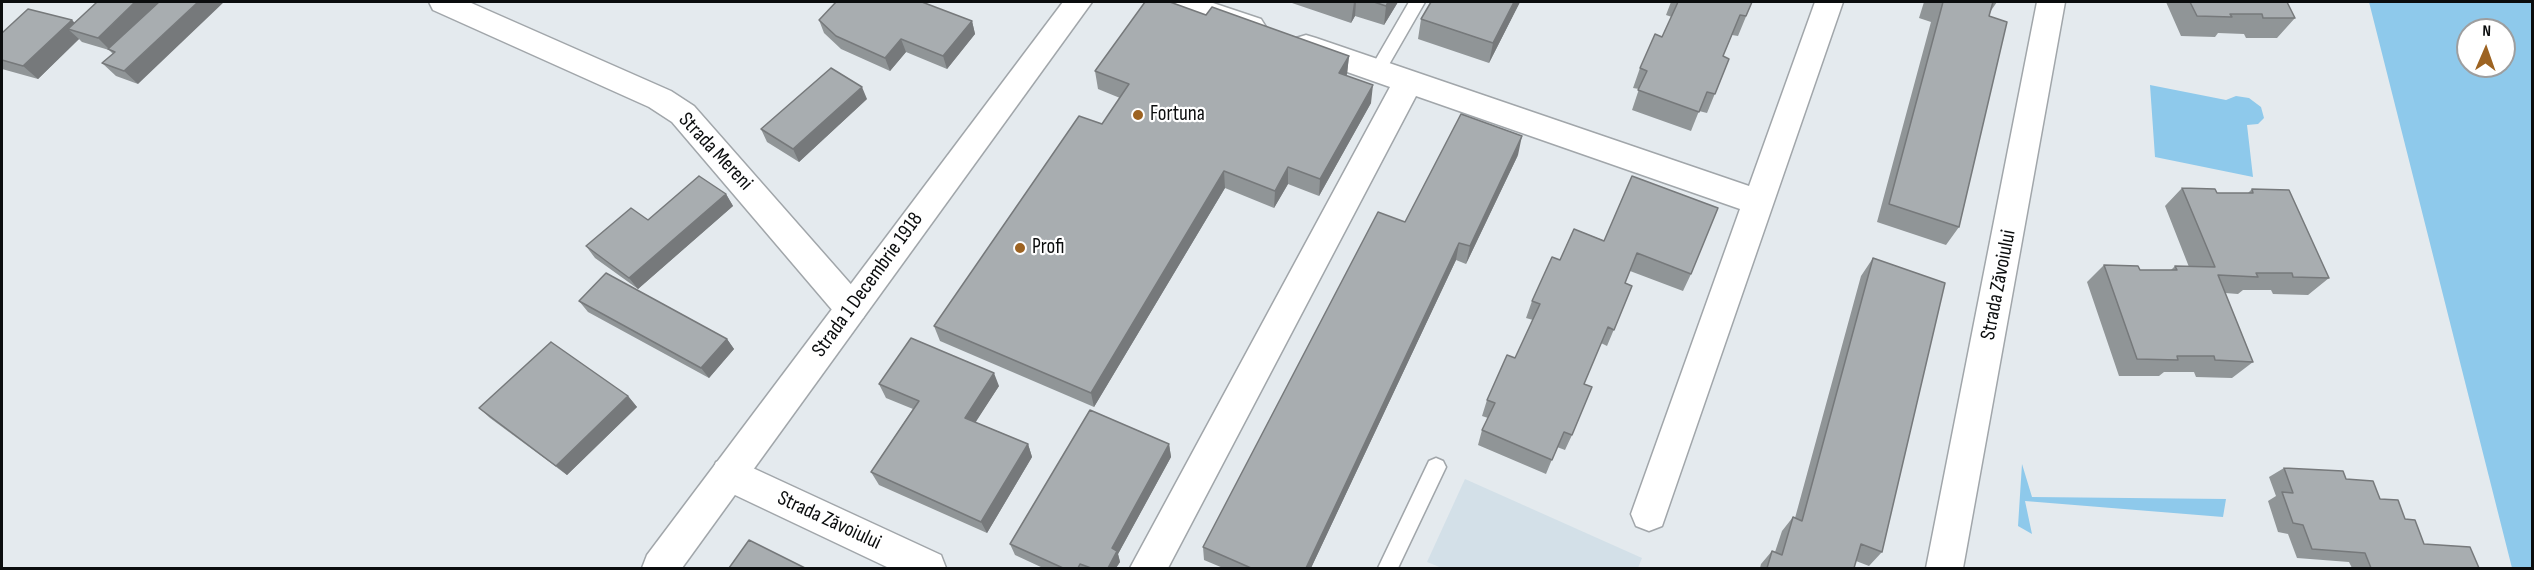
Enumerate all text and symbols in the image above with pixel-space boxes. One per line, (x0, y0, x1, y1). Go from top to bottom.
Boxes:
north arrow (2456, 18, 2516, 78)
text: N (2482, 22, 2491, 41)
place label: Fortuna (1150, 102, 1205, 128)
street label: Strada Mereni (673, 108, 757, 196)
marker: Fortuna (1131, 108, 1145, 122)
street label: Strada 1 Decembrie 1918 (807, 208, 929, 362)
street label: Strada Zăvoiului (1976, 228, 2022, 342)
place label: Profi (1032, 235, 1064, 261)
marker: Profi (1013, 241, 1027, 255)
street label: Strada Zăvoiului (773, 486, 885, 556)

